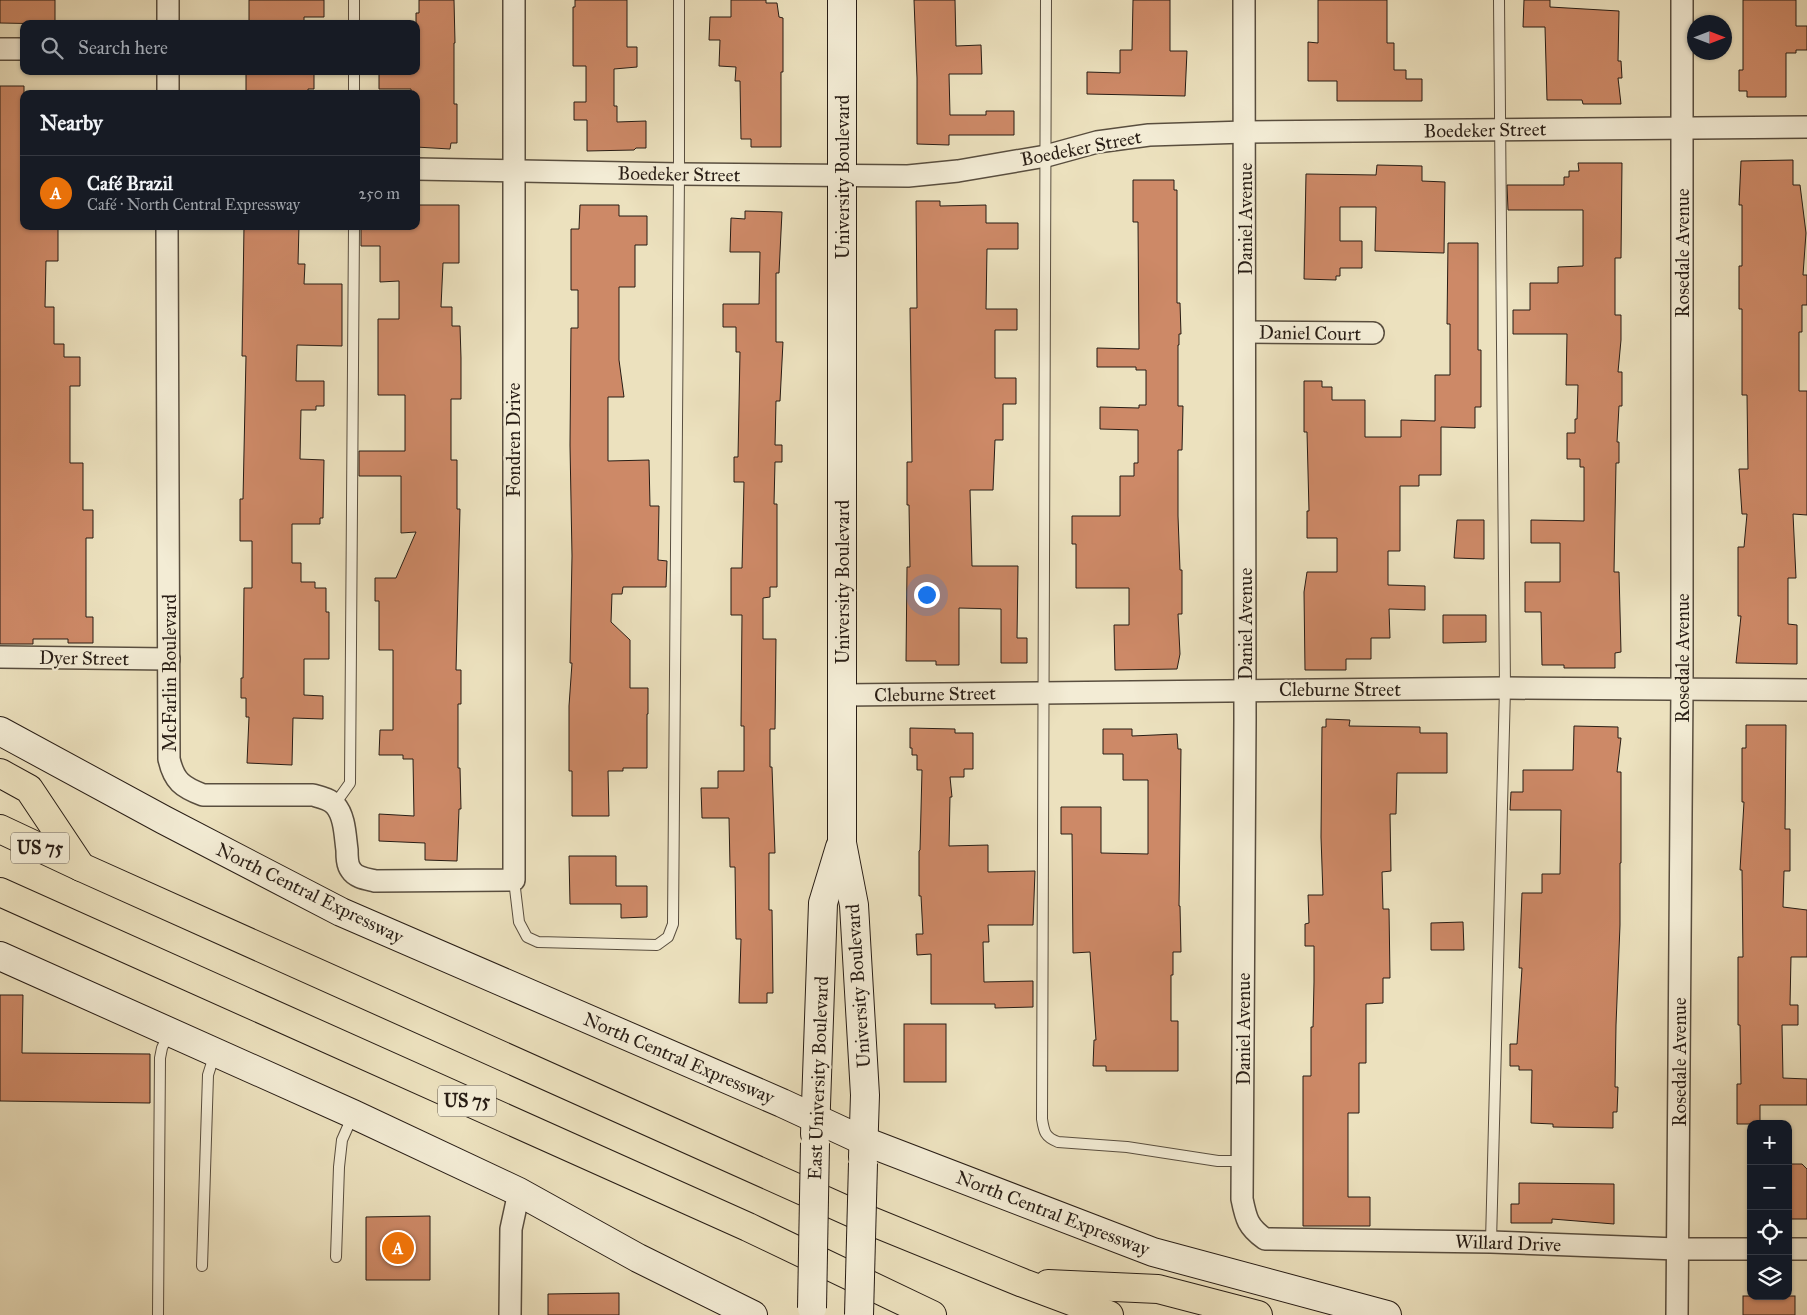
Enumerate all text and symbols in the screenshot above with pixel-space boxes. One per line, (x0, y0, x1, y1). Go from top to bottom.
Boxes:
north arrow (1687, 15, 1732, 60)
search box (20, 20, 420, 75)
icon: search (38, 34, 66, 62)
text: Search here (78, 36, 168, 59)
street label: University Boulevard (831, 94, 854, 259)
text: Nearby (40, 110, 103, 136)
street label: Boedeker Street (1424, 117, 1547, 143)
street label: Boedeker Street (1019, 125, 1144, 171)
street label: Boedeker Street (618, 161, 741, 187)
street label: Daniel Avenue (1234, 163, 1257, 275)
text: Café Brazil (87, 172, 173, 195)
text: A (51, 184, 61, 203)
text: 250 m (359, 184, 400, 203)
street label: Rosedale Avenue (1671, 188, 1694, 318)
text: Café · North Central Expressway (87, 195, 300, 214)
street label: Daniel Court (1259, 321, 1362, 345)
street label: Fondren Drive (502, 383, 525, 497)
street label: University Boulevard (831, 499, 854, 664)
street label: Daniel Avenue (1234, 568, 1257, 680)
your location (914, 582, 940, 608)
street label: Rosedale Avenue (1671, 593, 1694, 723)
street label: McFarlin Boulevard (158, 594, 181, 752)
street label: Dyer Street (39, 646, 129, 670)
street label: Cleburne Street (1279, 678, 1401, 701)
street label: Cleburne Street (874, 681, 996, 707)
road number: US 75 (11, 832, 69, 864)
street label: North Central Expressway (213, 838, 408, 949)
street label: University Boulevard (841, 903, 875, 1069)
street label: Daniel Avenue (1232, 973, 1255, 1085)
street label: East University Boulevard (803, 975, 833, 1180)
street label: Rosedale Avenue (1668, 997, 1691, 1127)
street label: North Central Expressway (580, 1007, 779, 1109)
road number: US 75 (438, 1086, 496, 1116)
map controls (1747, 1120, 1792, 1300)
button: + (1747, 1120, 1792, 1165)
street label: North Central Expressway (953, 1165, 1154, 1261)
button: − (1747, 1165, 1792, 1210)
button: locate (1747, 1210, 1792, 1255)
pin: A (382, 1229, 414, 1267)
street label: Willard Drive (1455, 1230, 1562, 1256)
button: layers (1747, 1255, 1792, 1300)

